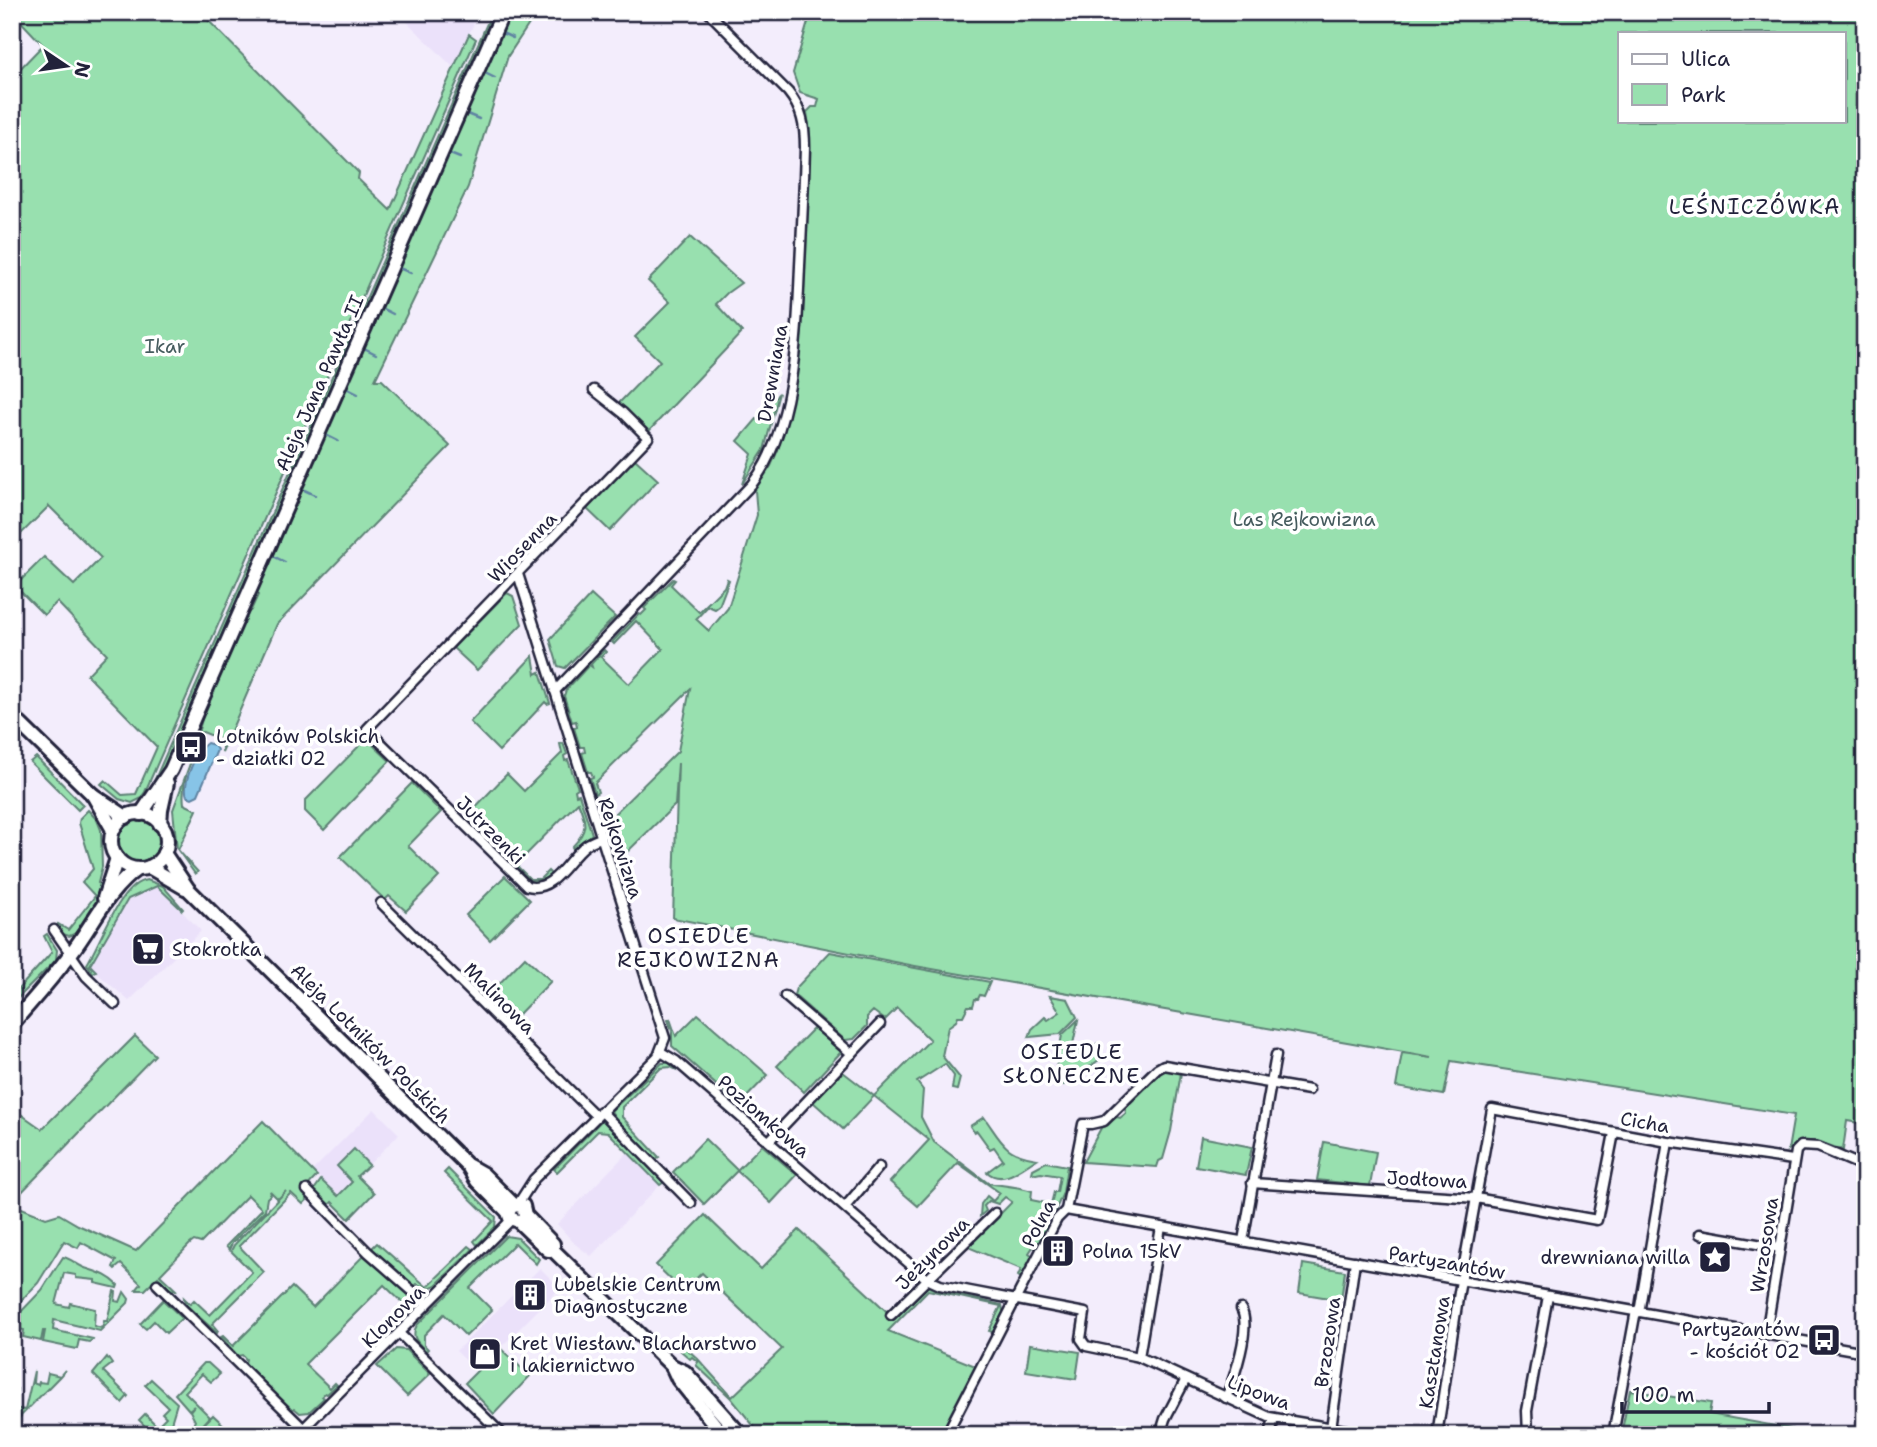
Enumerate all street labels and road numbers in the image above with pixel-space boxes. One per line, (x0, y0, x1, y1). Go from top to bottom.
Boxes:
street label: Aleja Jana Pawła II (269, 291, 370, 475)
street label: Drewniana (752, 322, 793, 424)
street label: Wiosenna (482, 506, 562, 588)
street label: Jutrzenki (451, 791, 530, 870)
street label: Rejkowizna (592, 794, 649, 902)
street label: Malinowa (458, 957, 541, 1040)
street label: Aleja Lotników Polskich (285, 958, 456, 1129)
street label: Poziomkowa (712, 1069, 815, 1163)
street label: Cicha (1618, 1106, 1672, 1139)
street label: Jodłowa (1386, 1165, 1468, 1194)
street label: Polna (1015, 1195, 1062, 1252)
street label: Wrzosowa (1745, 1195, 1784, 1295)
street label: Jeżynowa (890, 1211, 975, 1296)
street label: Partyzantów (1387, 1240, 1507, 1285)
street label: Klonowa (356, 1279, 431, 1353)
street label: Kasztanowa (1413, 1294, 1456, 1410)
street label: Brzozowa (1309, 1295, 1346, 1389)
street label: Lipowa (1224, 1369, 1294, 1416)

